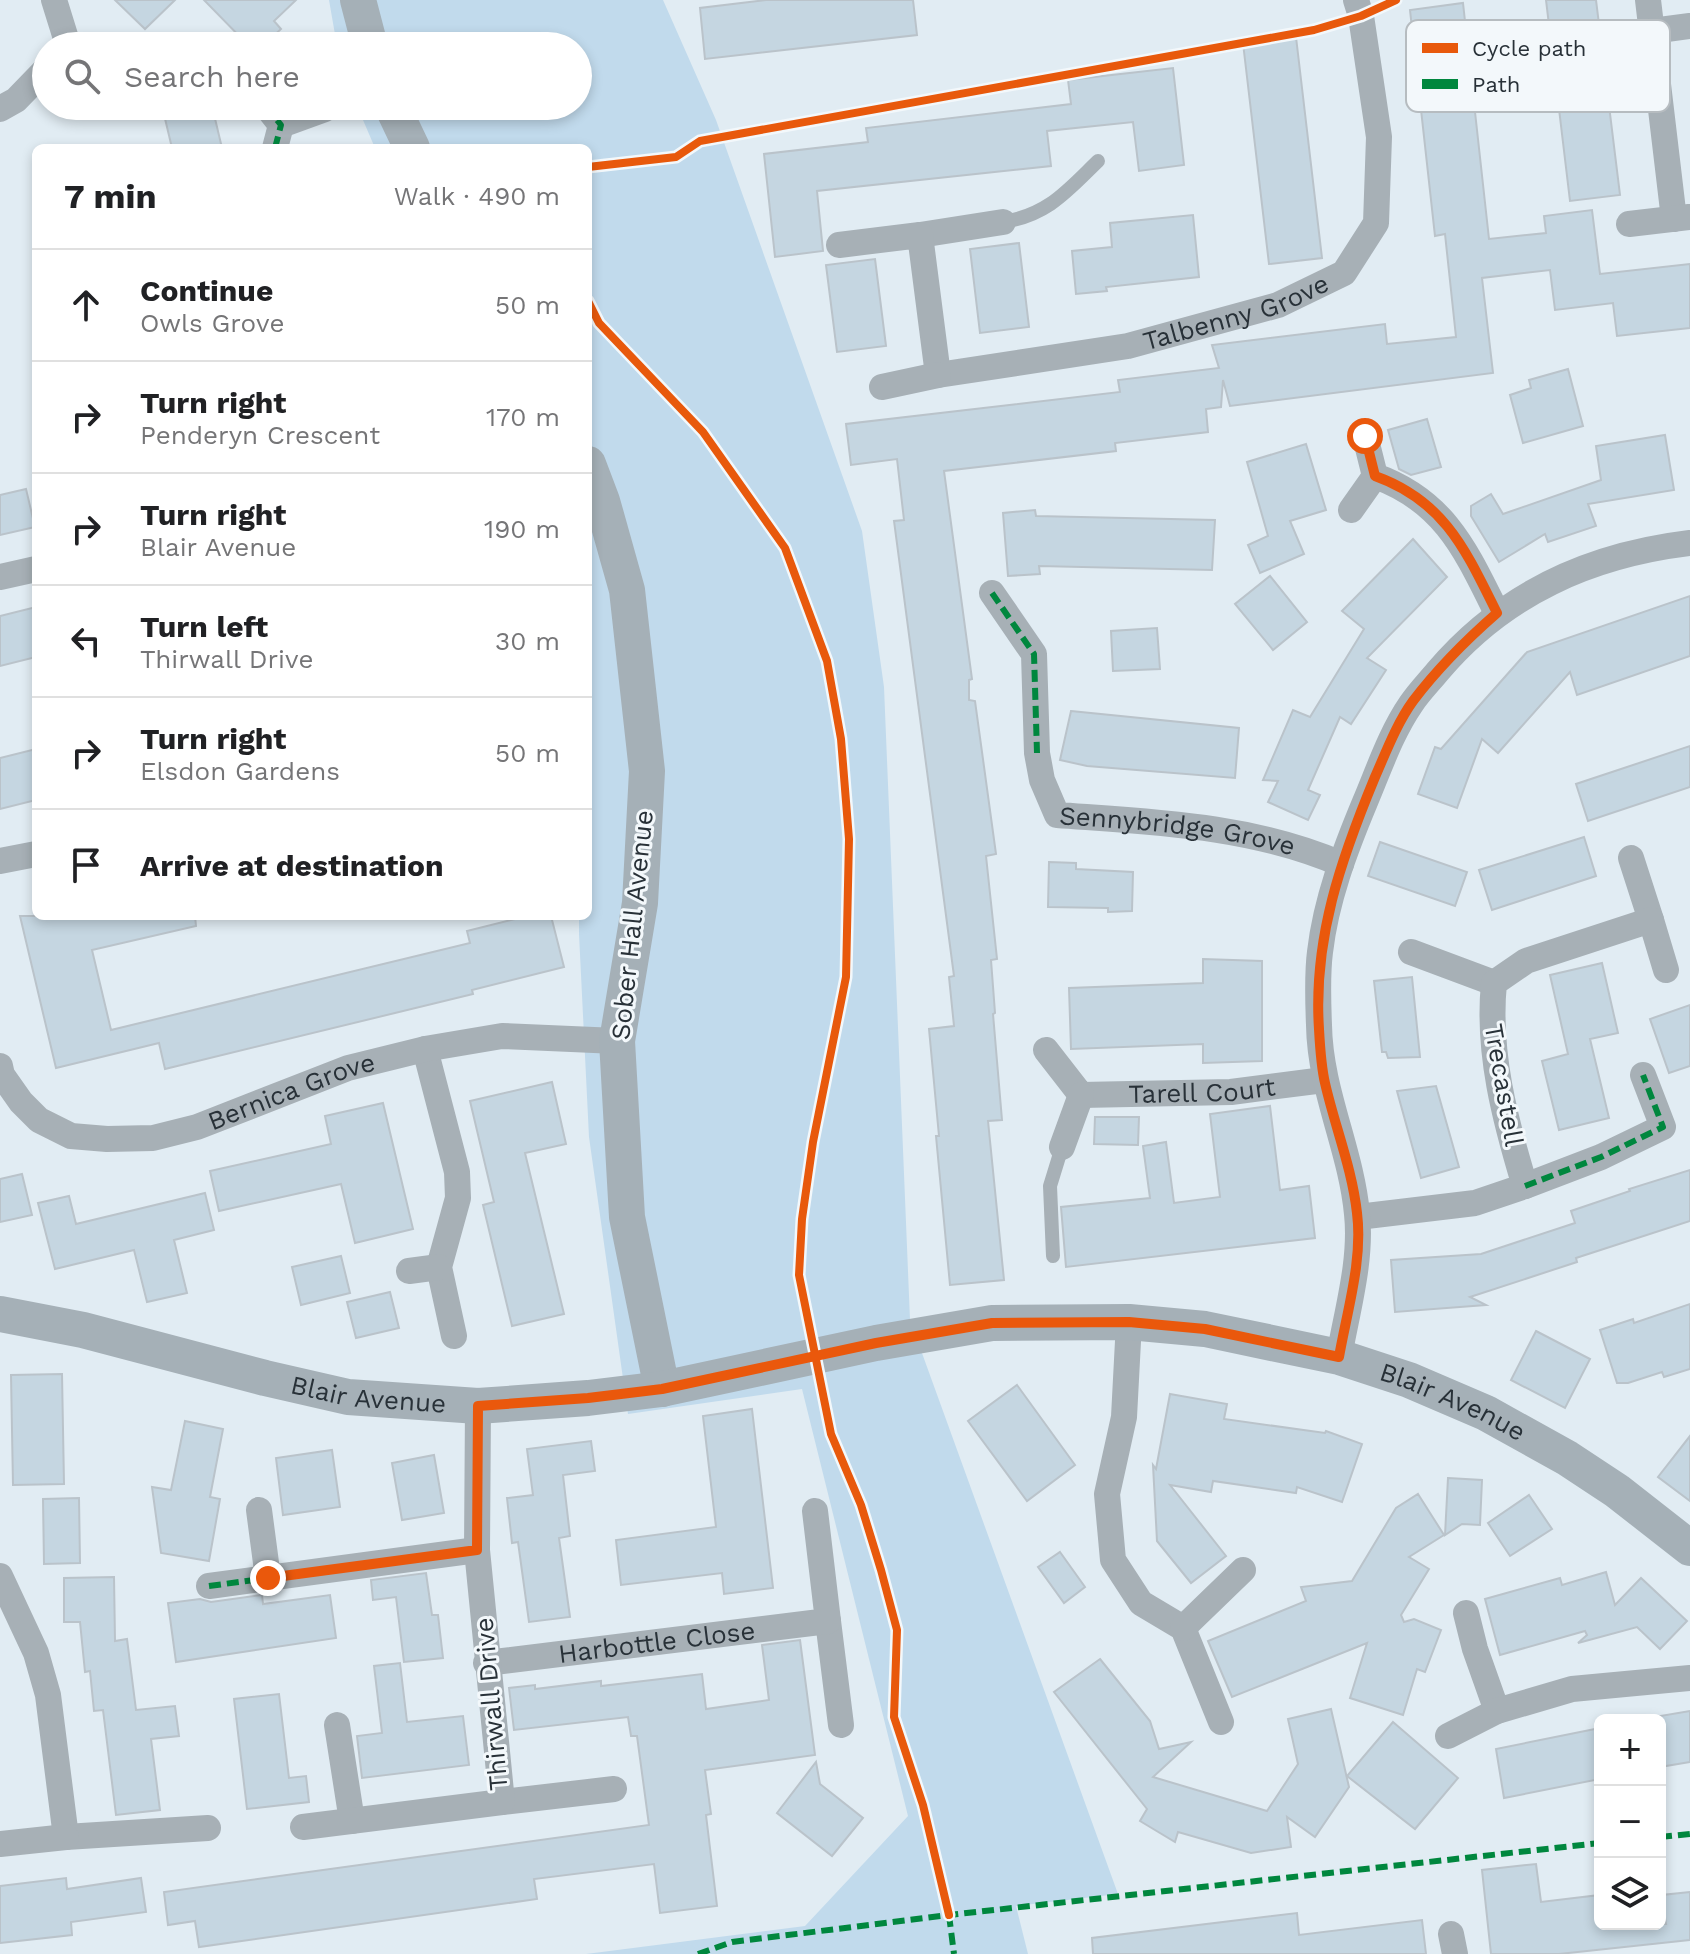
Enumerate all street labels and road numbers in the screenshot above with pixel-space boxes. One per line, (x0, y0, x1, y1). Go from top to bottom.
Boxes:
street label: Talbenny Grove (1140, 268, 1334, 356)
street label: Sennybridge Grove (1058, 800, 1299, 861)
street label: Sober Hall Avenue (605, 809, 659, 1041)
street label: Trecastell (1478, 1021, 1530, 1149)
street label: Bernica Grove (204, 1047, 378, 1136)
street label: Tarell Court (1128, 1071, 1277, 1109)
street label: Blair Avenue (1376, 1356, 1531, 1447)
street label: Blair Avenue (288, 1369, 447, 1419)
street label: Harbottle Close (557, 1615, 757, 1669)
street label: Thirwall Drive (468, 1616, 514, 1792)

